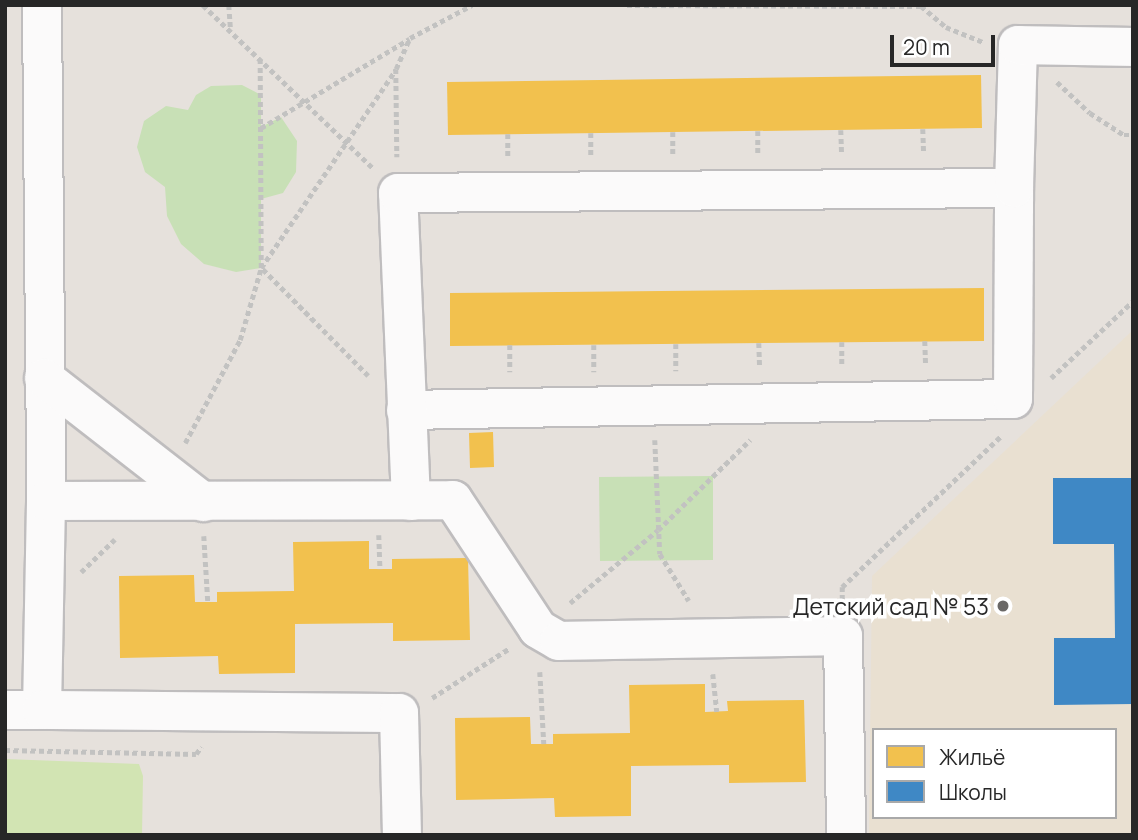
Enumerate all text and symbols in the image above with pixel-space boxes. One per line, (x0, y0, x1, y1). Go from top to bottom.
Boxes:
scale bar (893, 21, 998, 65)
text: 20 m (903, 33, 950, 61)
place label: Детский сад № 53 (793, 592, 989, 620)
marker: Детский сад № 53 (995, 598, 1011, 614)
legend (872, 728, 1117, 819)
text: Жильё (939, 743, 1005, 771)
text: Школы (939, 778, 1007, 806)

